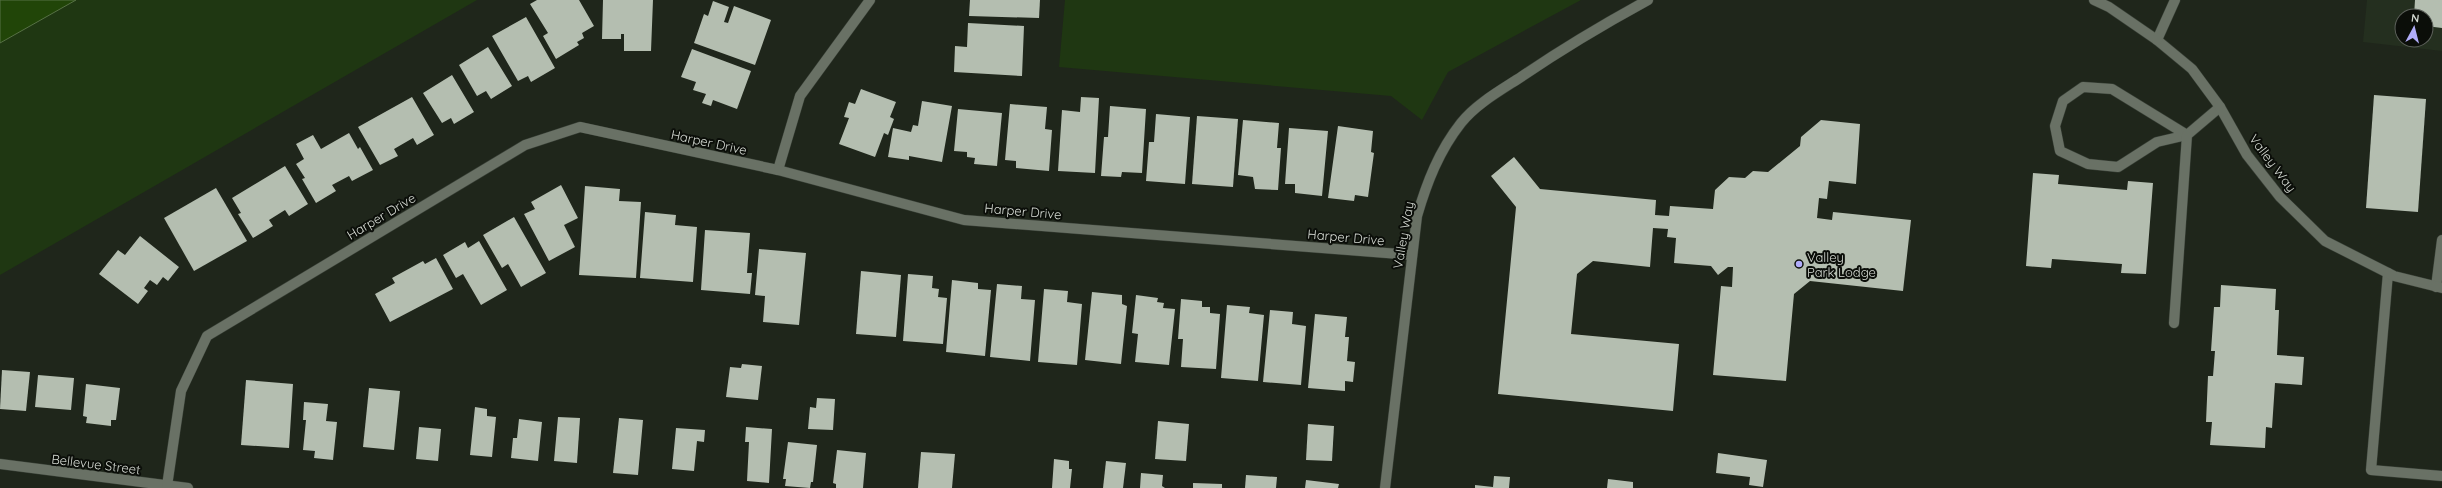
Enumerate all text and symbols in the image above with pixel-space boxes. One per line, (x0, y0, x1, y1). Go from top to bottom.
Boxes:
north arrow (2394, 8, 2434, 48)
text: N (2410, 11, 2420, 26)
street label: Harper Drive (670, 126, 748, 158)
street label: Valley Way (2246, 131, 2300, 195)
street label: Harper Drive (344, 189, 418, 243)
street label: Harper Drive (984, 200, 1062, 222)
street label: Valley Way (1389, 200, 1417, 270)
street label: Harper Drive (1307, 226, 1385, 248)
place label: Valley Park Lodge (1807, 249, 1876, 280)
marker: Valley Park Lodge (1794, 259, 1804, 269)
street label: Bellevue Street (51, 451, 141, 477)

